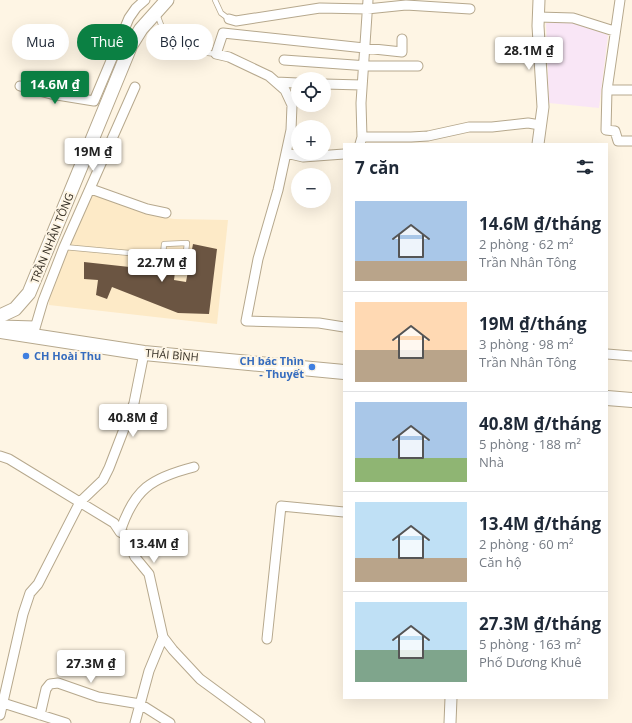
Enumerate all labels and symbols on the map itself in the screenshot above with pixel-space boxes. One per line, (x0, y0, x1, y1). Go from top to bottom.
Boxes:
pin: 28.1M ₫ (492, 37, 566, 71)
pin: 14.6M ₫ (18, 71, 92, 105)
pin: 19M ₫ (65, 138, 121, 172)
street label: TRẦN NHÂN TÔNG (27, 190, 77, 285)
pin: 22.7M ₫ (125, 249, 199, 283)
street label: THÁI BÌNH (145, 345, 199, 364)
place label: CH Hoài Thu (34, 348, 101, 363)
marker: CH Hoài Thu (21, 351, 31, 361)
place label: CH bác Thìn - Thuyết (239, 353, 304, 381)
marker: CH bác Thìn - Thuyết (307, 362, 317, 372)
pin: 40.8M ₫ (96, 404, 170, 438)
pin: 13.4M ₫ (117, 530, 191, 564)
pin: 27.3M ₫ (54, 650, 128, 684)

